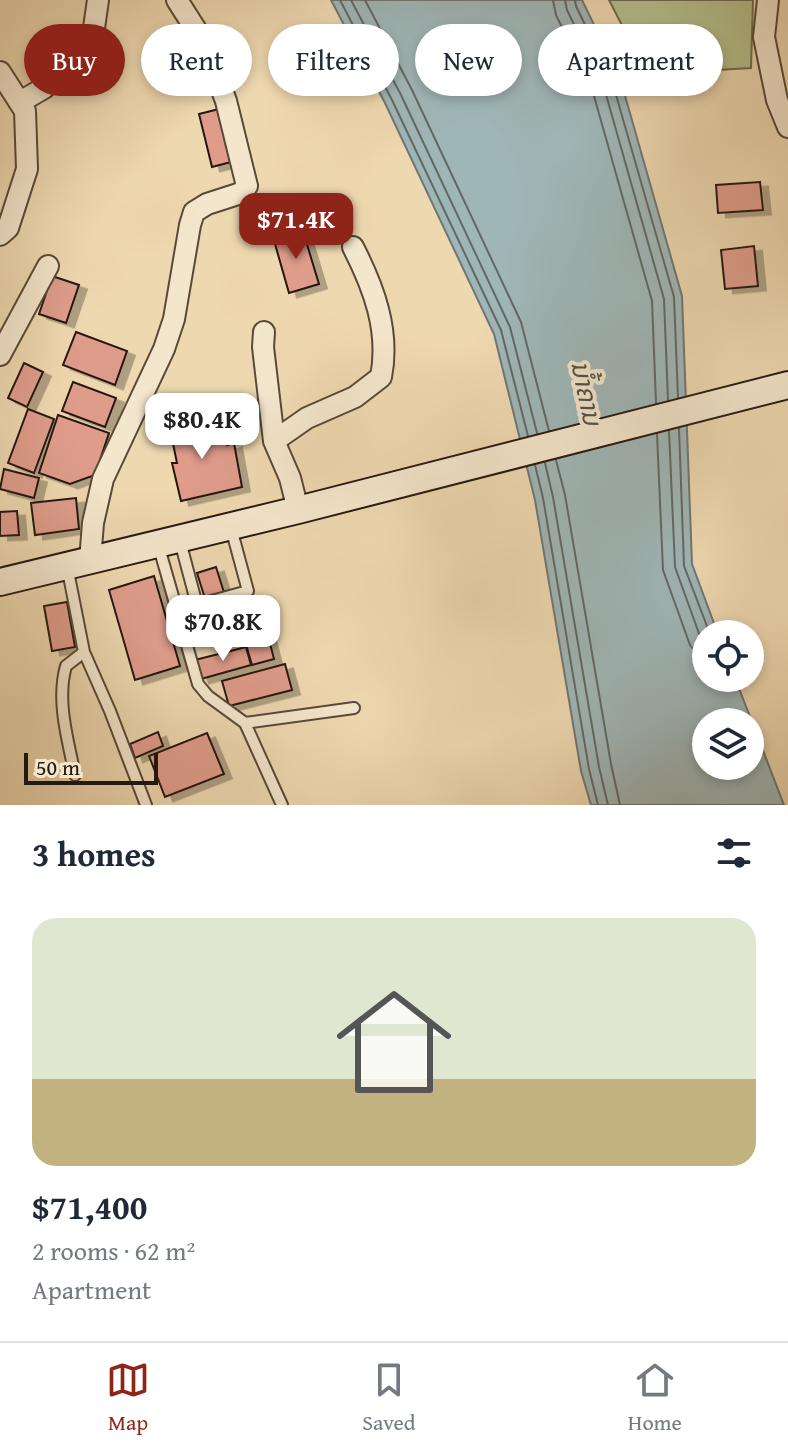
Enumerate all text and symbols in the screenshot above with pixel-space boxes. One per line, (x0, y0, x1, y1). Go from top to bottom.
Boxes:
chip: Buy (24, 24, 125, 96)
chip: Rent (141, 24, 252, 96)
chip: Filters (268, 24, 399, 96)
chip: New (415, 24, 522, 96)
chip: Apartment (538, 24, 723, 96)
pin: $71.4K (231, 193, 361, 261)
text: $71.4K (257, 199, 335, 238)
water label: ນ້ຳຄານ (561, 357, 613, 431)
pin: $80.4K (137, 393, 267, 461)
text: $80.4K (163, 399, 241, 438)
pin: $70.8K (158, 595, 288, 663)
text: $70.8K (184, 601, 262, 640)
map controls (692, 620, 764, 780)
button: locate (692, 620, 764, 692)
button: layers (692, 708, 764, 780)
scale bar (24, 749, 158, 785)
text: 50 m (36, 751, 80, 783)
text: 3 homes (32, 829, 156, 878)
icon: filters (712, 831, 756, 875)
icon: home (322, 970, 466, 1114)
text: $71,400 (32, 1182, 147, 1231)
text: 2 rooms · 62 m² (32, 1231, 195, 1270)
text: Apartment (32, 1270, 151, 1309)
tab: Map (106, 1358, 150, 1438)
tab: Saved (362, 1358, 416, 1438)
tab: Home (628, 1358, 682, 1438)

